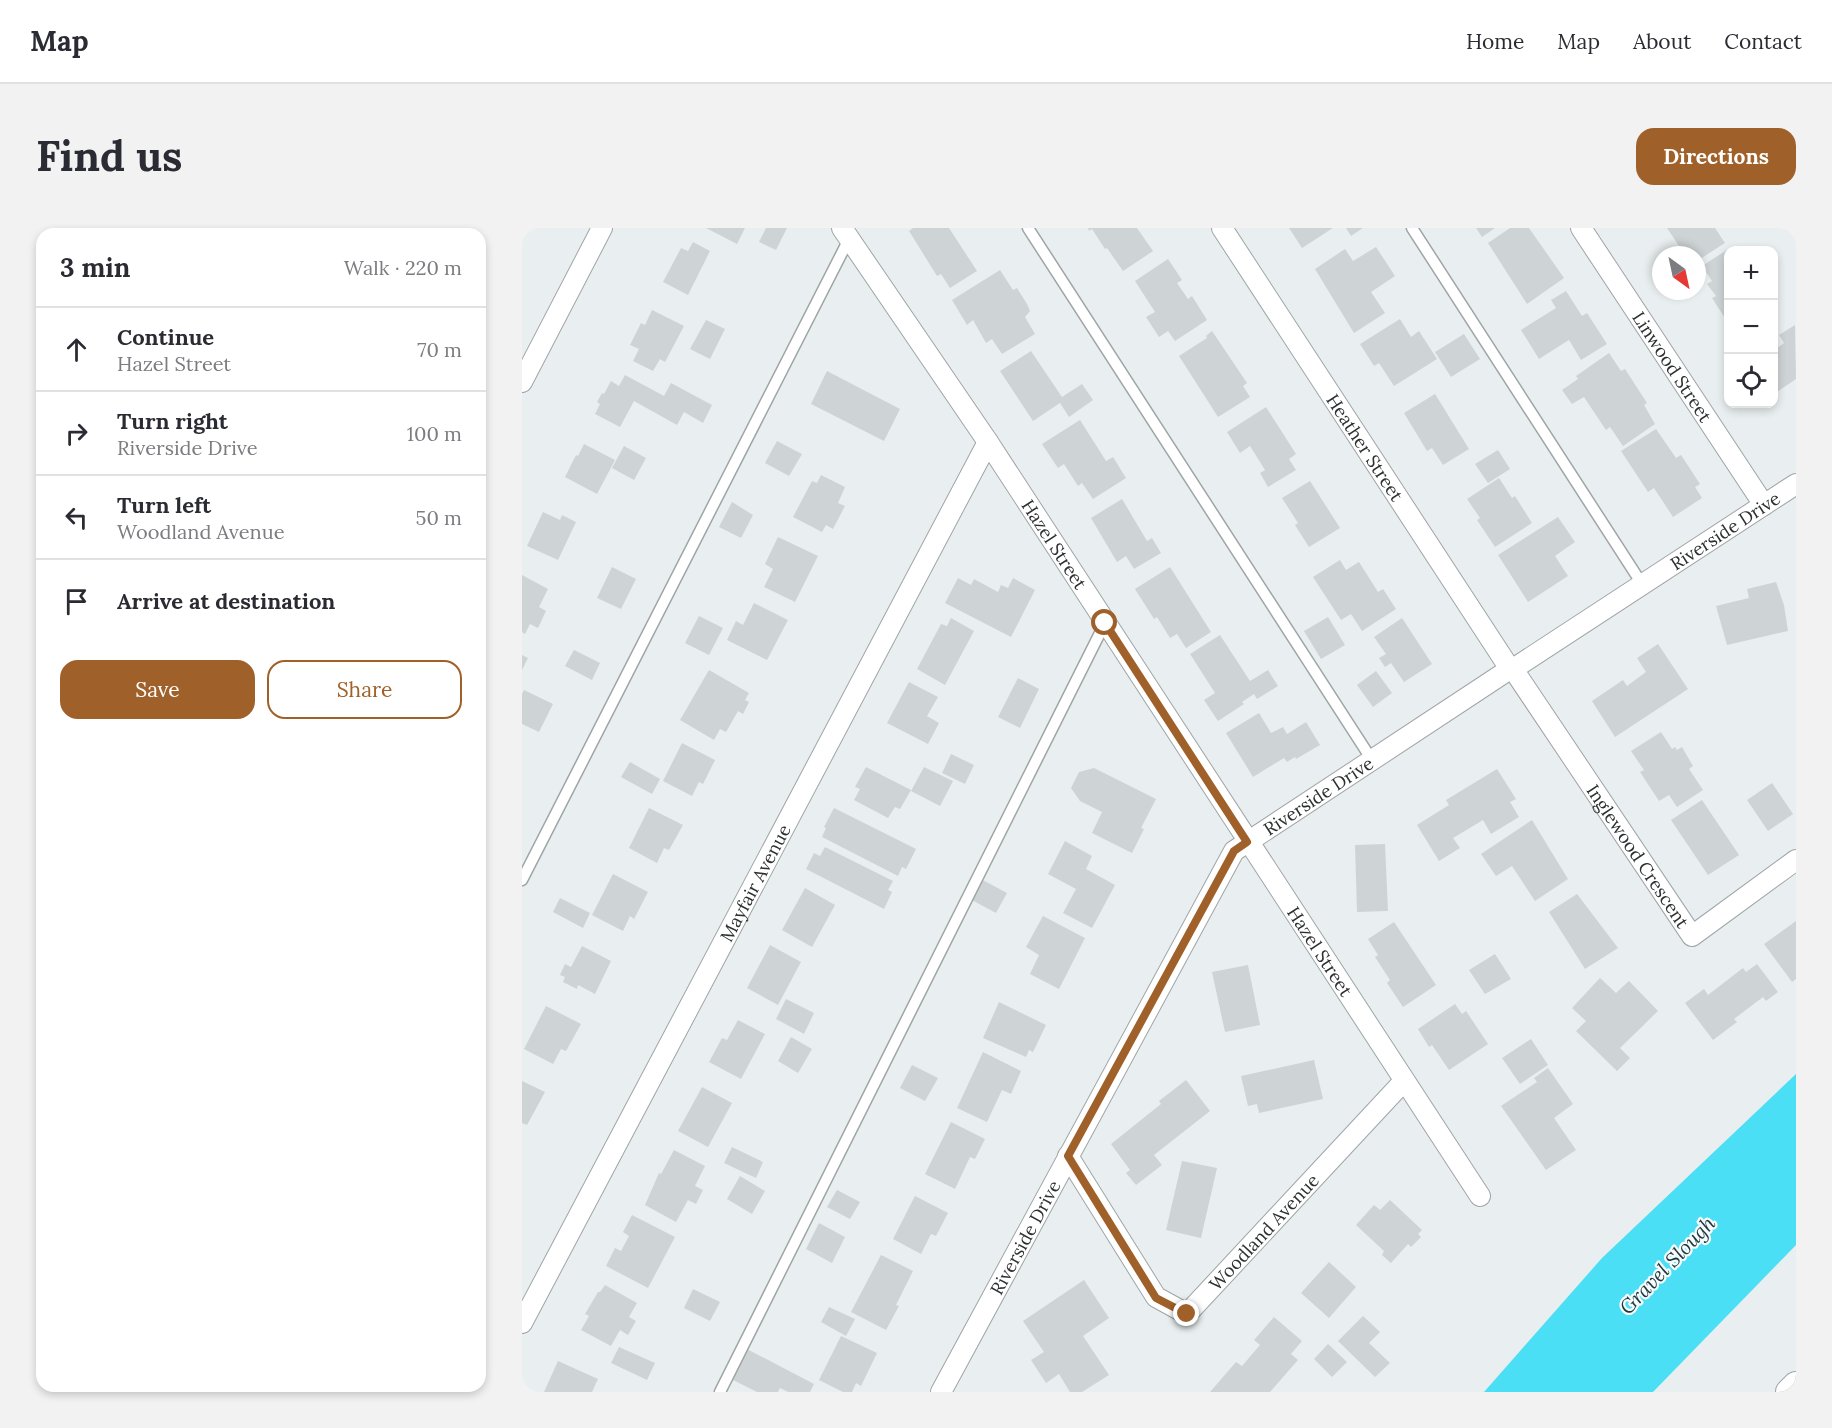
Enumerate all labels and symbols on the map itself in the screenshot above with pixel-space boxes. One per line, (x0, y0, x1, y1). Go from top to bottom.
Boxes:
north arrow (1652, 246, 1706, 300)
street label: Linwood Street (1628, 307, 1717, 426)
street label: Heather Street (1322, 389, 1409, 505)
street label: Riverside Drive (1666, 486, 1784, 575)
street label: Hazel Street (1017, 495, 1092, 593)
route start (1091, 609, 1117, 635)
street label: Riverside Drive (1259, 751, 1378, 840)
street label: Inglewood Crescent (1582, 780, 1695, 932)
street label: Mayfair Avenue (714, 820, 795, 945)
street label: Hazel Street (1283, 902, 1358, 1000)
street label: Woodland Avenue (1204, 1169, 1324, 1295)
street label: Riverside Drive (985, 1176, 1065, 1298)
water label: Gravel Slough (1614, 1210, 1720, 1319)
route end (1173, 1300, 1199, 1326)

